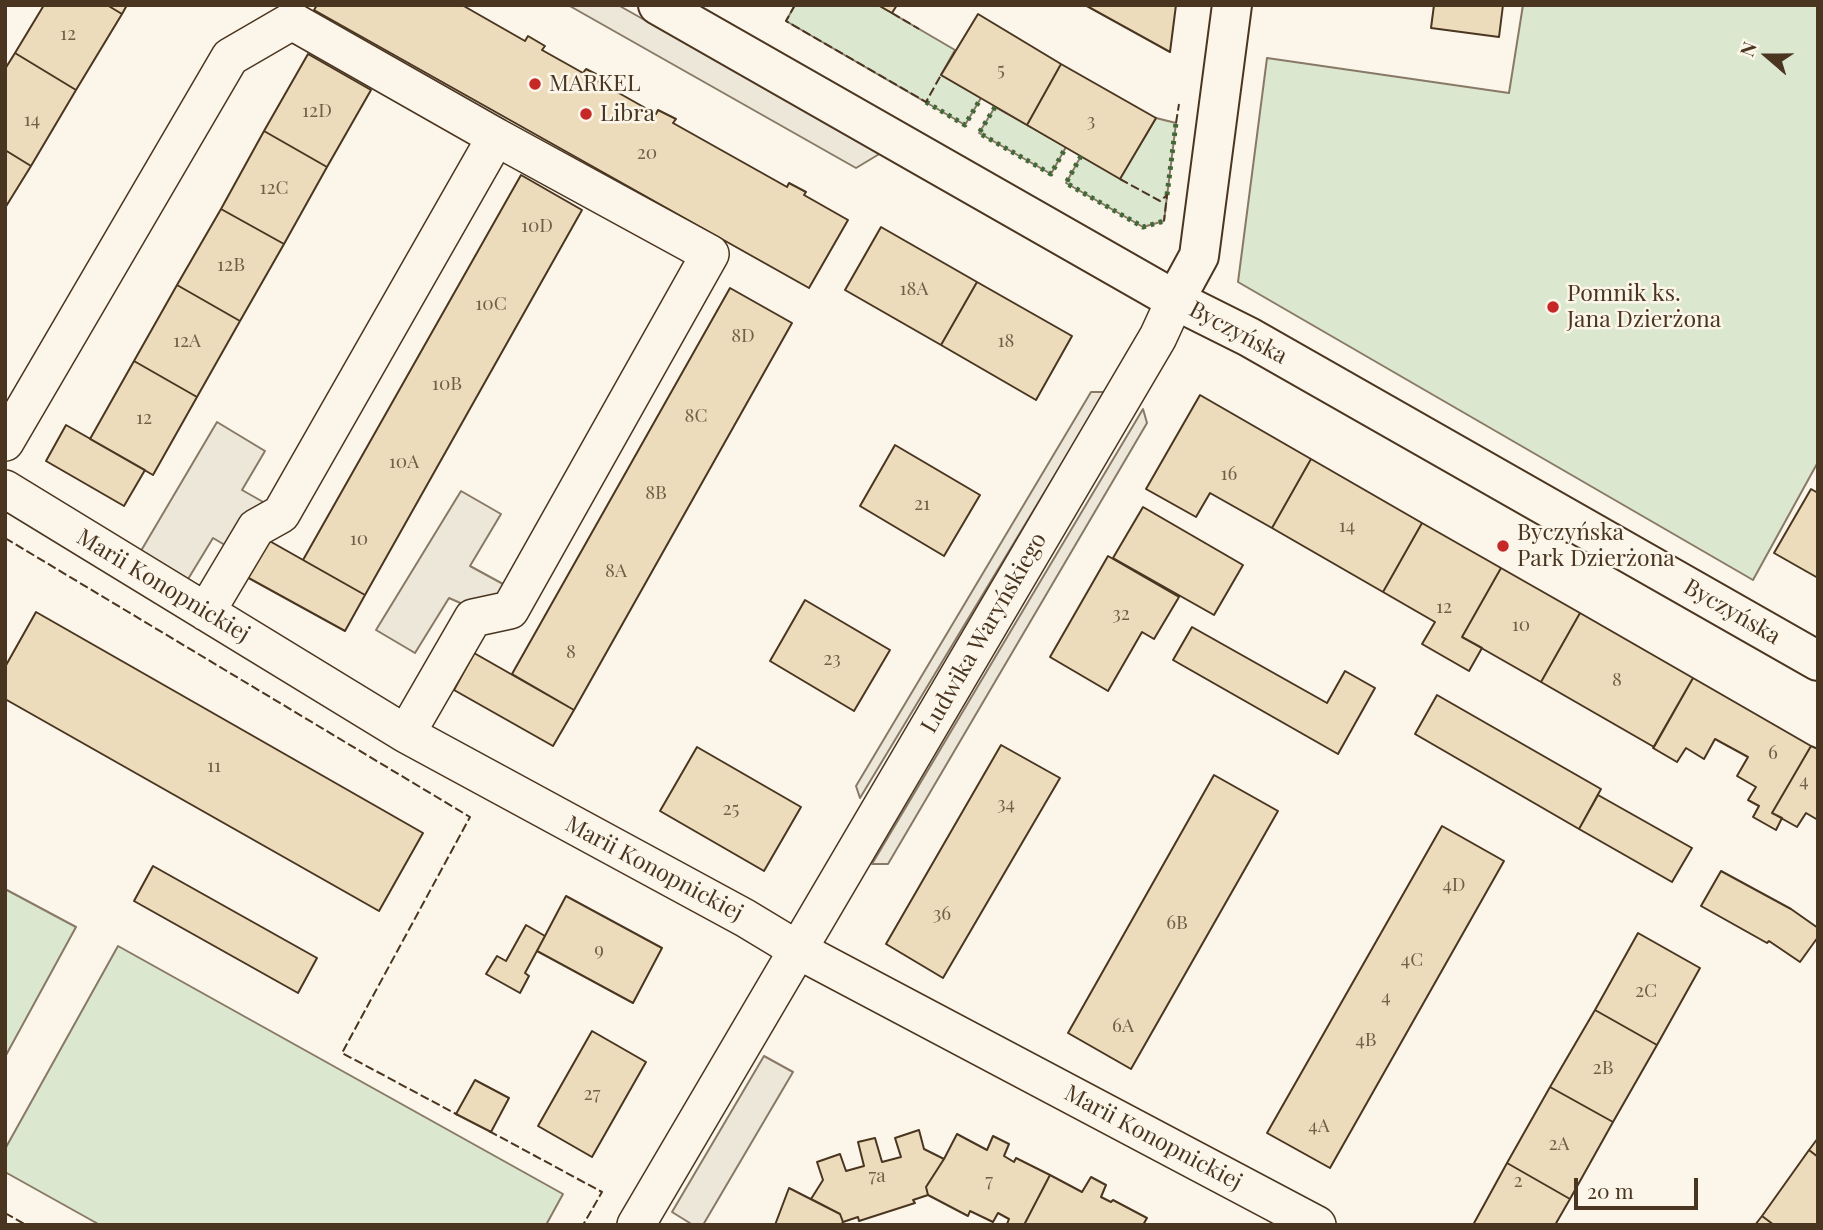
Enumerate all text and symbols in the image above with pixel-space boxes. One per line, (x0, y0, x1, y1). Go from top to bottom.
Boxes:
north arrow (1732, 21, 1802, 91)
house number: 12 (60, 23, 76, 45)
text: N (1733, 38, 1762, 60)
house number: 5 (997, 59, 1005, 81)
place label: MARKEL (549, 70, 641, 98)
marker: MARKEL (527, 76, 543, 92)
house number: 12D (302, 100, 332, 122)
place label: Libra (600, 100, 655, 128)
marker: Libra (578, 106, 594, 122)
house number: 14 (24, 109, 40, 131)
house number: 3 (1087, 110, 1095, 132)
house number: 20 (637, 142, 657, 164)
house number: 12C (259, 177, 289, 199)
house number: 10D (521, 215, 553, 237)
house number: 12B (217, 254, 245, 276)
house number: 18A (900, 278, 928, 300)
place label: Pomnik ks. Jana Dzierżona (1567, 280, 1721, 334)
house number: 10C (475, 293, 507, 315)
street label: Byczyńska (1184, 296, 1292, 370)
marker: Pomnik ks. Jana Dzierżona (1545, 299, 1561, 315)
house number: 8D (731, 325, 755, 347)
house number: 12A (173, 330, 201, 352)
house number: 18 (998, 330, 1014, 352)
house number: 10B (432, 373, 462, 395)
house number: 8C (685, 405, 707, 427)
house number: 12 (136, 407, 152, 429)
house number: 10A (389, 451, 419, 473)
house number: 16 (1221, 463, 1237, 485)
house number: 8B (645, 482, 667, 504)
house number: 21 (914, 493, 930, 515)
house number: 14 (1339, 515, 1355, 537)
place label: Byczyńska Park Dzierżona (1517, 519, 1675, 573)
street label: Marii Konopnickiej (71, 523, 255, 649)
house number: 10 (350, 528, 368, 550)
street label: Ludwika Waryńskiego (915, 528, 1053, 738)
marker: Byczyńska Park Dzierżona (1495, 538, 1511, 554)
house number: 8A (605, 560, 627, 582)
street label: Byczyńska (1679, 573, 1785, 651)
house number: 12 (1436, 596, 1452, 618)
house number: 32 (1112, 603, 1130, 625)
house number: 10 (1512, 614, 1530, 636)
house number: 8 (566, 641, 576, 663)
house number: 23 (823, 648, 841, 670)
house number: 8 (1612, 669, 1622, 691)
house number: 6 (1768, 742, 1778, 764)
house number: 11 (207, 755, 221, 777)
house number: 4 (1799, 770, 1809, 792)
house number: 34 (997, 793, 1015, 815)
house number: 25 (723, 798, 739, 820)
street label: Marii Konopnickiej (561, 811, 747, 927)
house number: 4D (1442, 874, 1466, 896)
house number: 36 (933, 903, 951, 925)
house number: 6B (1166, 912, 1188, 934)
house number: 9 (594, 939, 604, 961)
house number: 4C (1401, 949, 1423, 971)
house number: 2C (1635, 980, 1657, 1002)
house number: 4 (1381, 986, 1391, 1008)
house number: 6A (1112, 1015, 1134, 1037)
house number: 4B (1355, 1029, 1377, 1051)
house number: 2B (1593, 1057, 1613, 1079)
street label: Marii Konopnickiej (1060, 1080, 1246, 1196)
house number: 27 (584, 1083, 600, 1105)
house number: 4A (1308, 1115, 1330, 1137)
house number: 2A (1548, 1133, 1570, 1155)
scale bar (1578, 1164, 1702, 1208)
house number: 7a (868, 1165, 886, 1187)
house number: 7 (985, 1170, 993, 1192)
house number: 2 (1513, 1170, 1523, 1192)
text: 20 m (1587, 1176, 1634, 1204)

